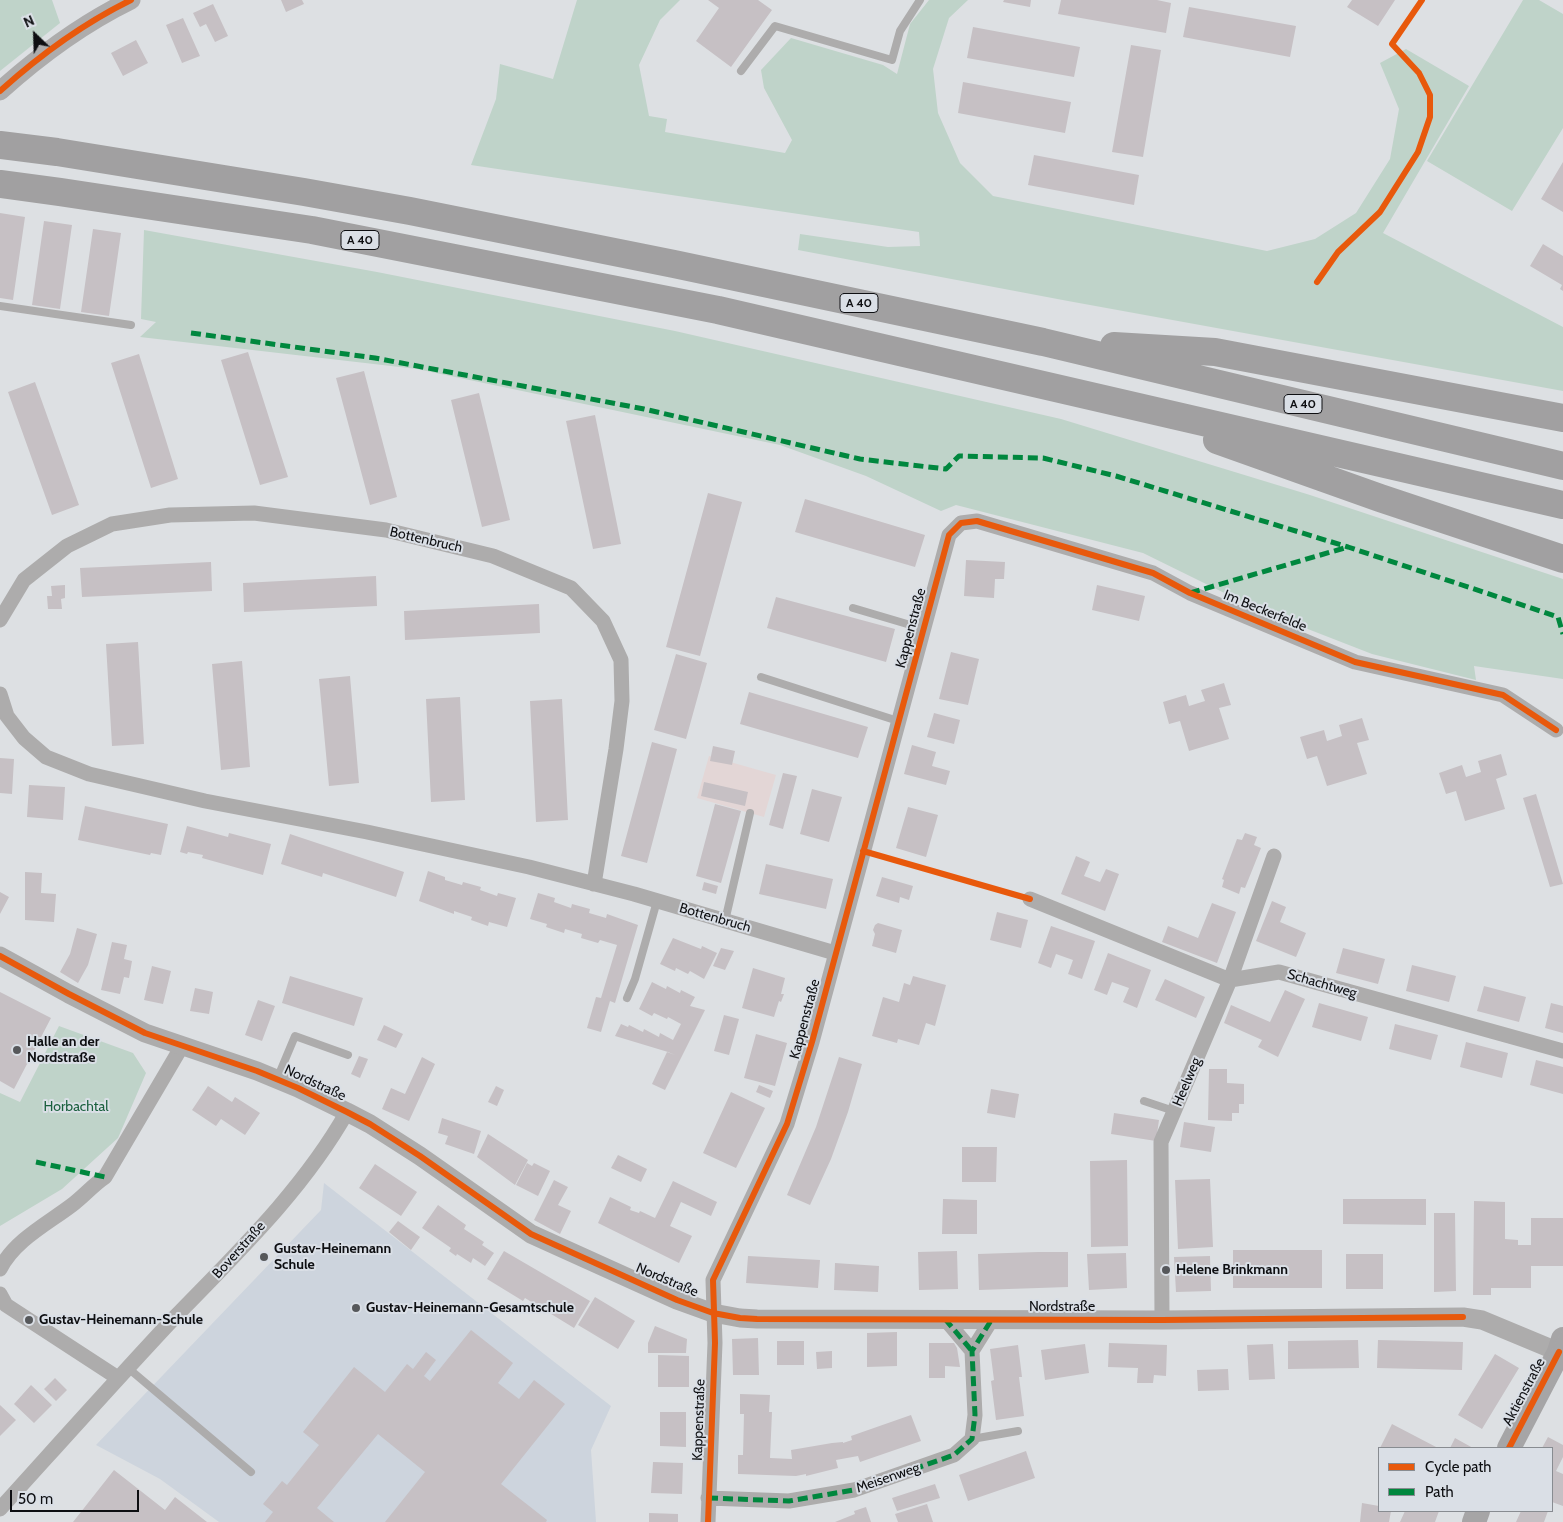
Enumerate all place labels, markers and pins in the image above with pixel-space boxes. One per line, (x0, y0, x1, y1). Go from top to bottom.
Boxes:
place label: Halle an der Nordstraße (27, 1034, 99, 1066)
marker: Halle an der Nordstraße (11, 1044, 23, 1056)
place label: Gustav-Heinemann Schule (274, 1241, 391, 1274)
marker: Gustav-Heinemann Schule (258, 1251, 270, 1263)
place label: Helene Brinkmann (1176, 1262, 1288, 1278)
marker: Helene Brinkmann (1160, 1264, 1172, 1276)
place label: Gustav-Heinemann-Gesamtschule (366, 1300, 574, 1316)
marker: Gustav-Heinemann-Gesamtschule (350, 1302, 362, 1314)
place label: Gustav-Heinemann-Schule (39, 1312, 203, 1328)
marker: Gustav-Heinemann-Schule (23, 1314, 35, 1326)

